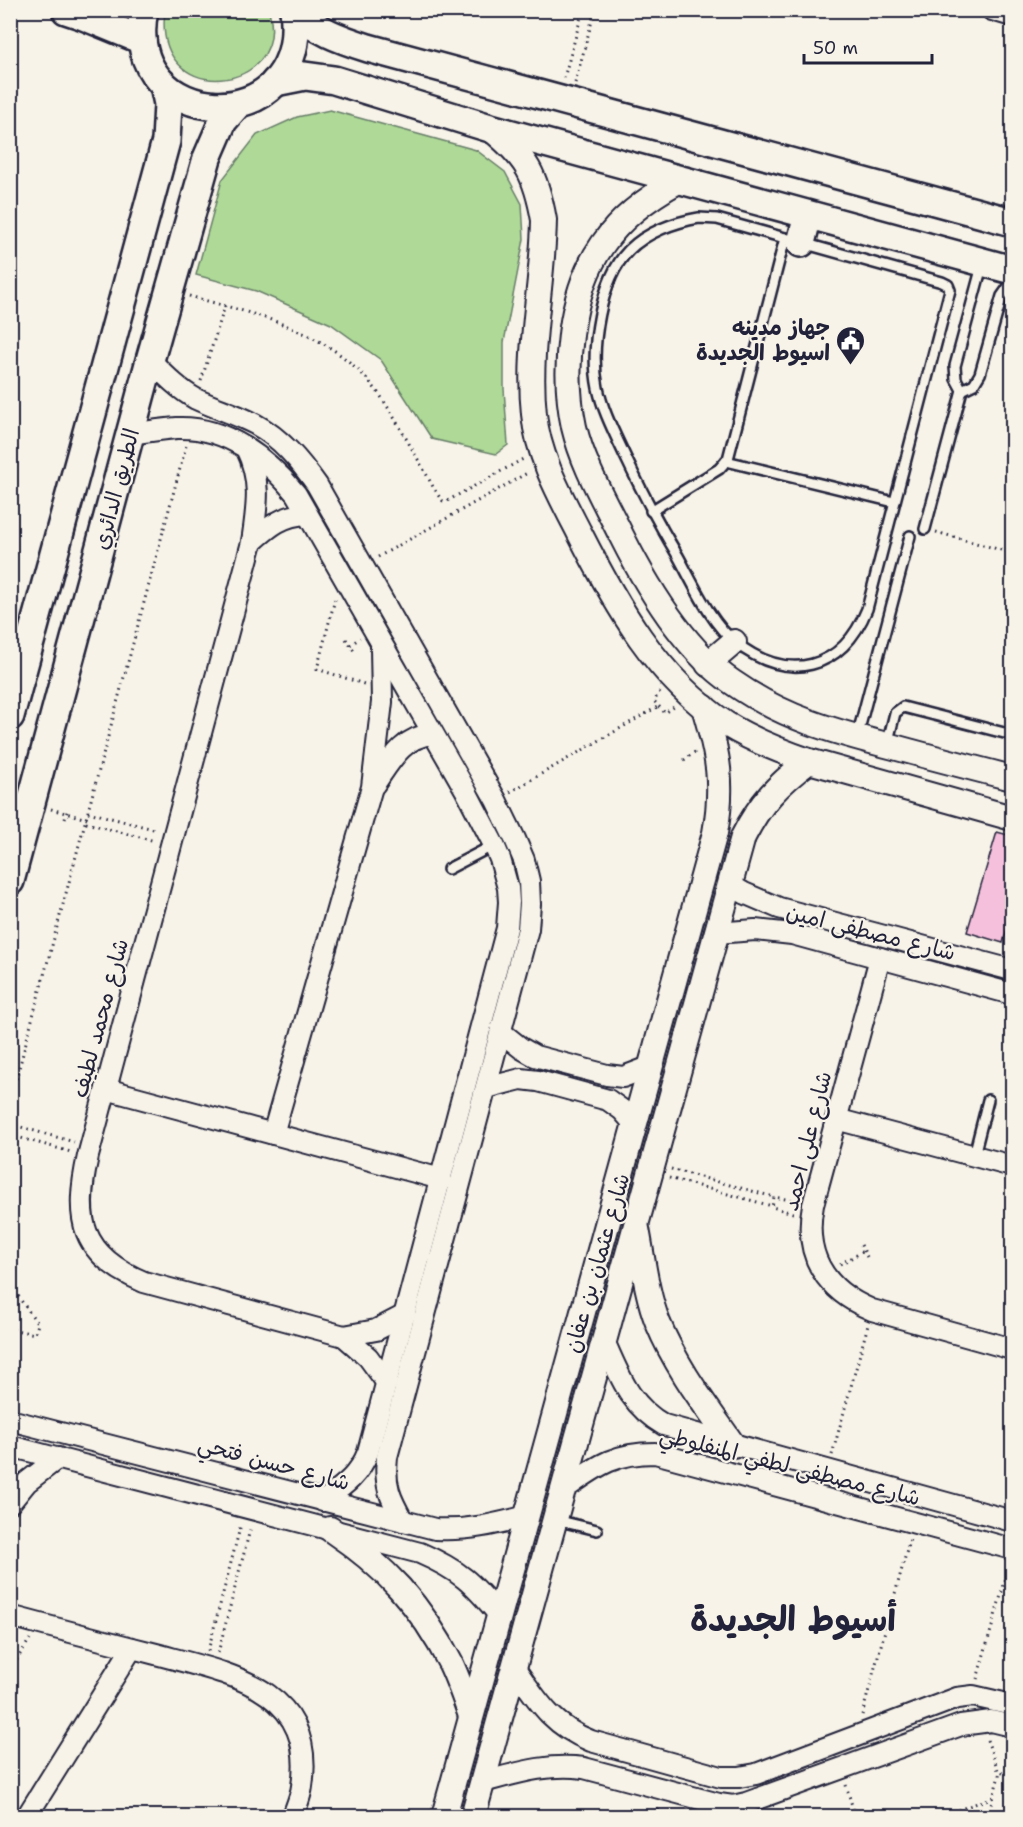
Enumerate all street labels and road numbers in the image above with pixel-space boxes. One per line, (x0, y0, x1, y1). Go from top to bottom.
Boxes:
street label: الطريق الدائري (86, 425, 148, 553)
street label: شارع مصطفى امين (783, 897, 959, 968)
street label: شارع محمد لطيف (65, 935, 136, 1101)
street label: شارع على احمد (776, 1068, 839, 1214)
street label: شارع عثمان بن عفان (558, 1170, 637, 1356)
street label: شارع مصطفى لطفي المنفلوطي (656, 1420, 923, 1517)
street label: شارع حسن فتحي (194, 1429, 353, 1502)

